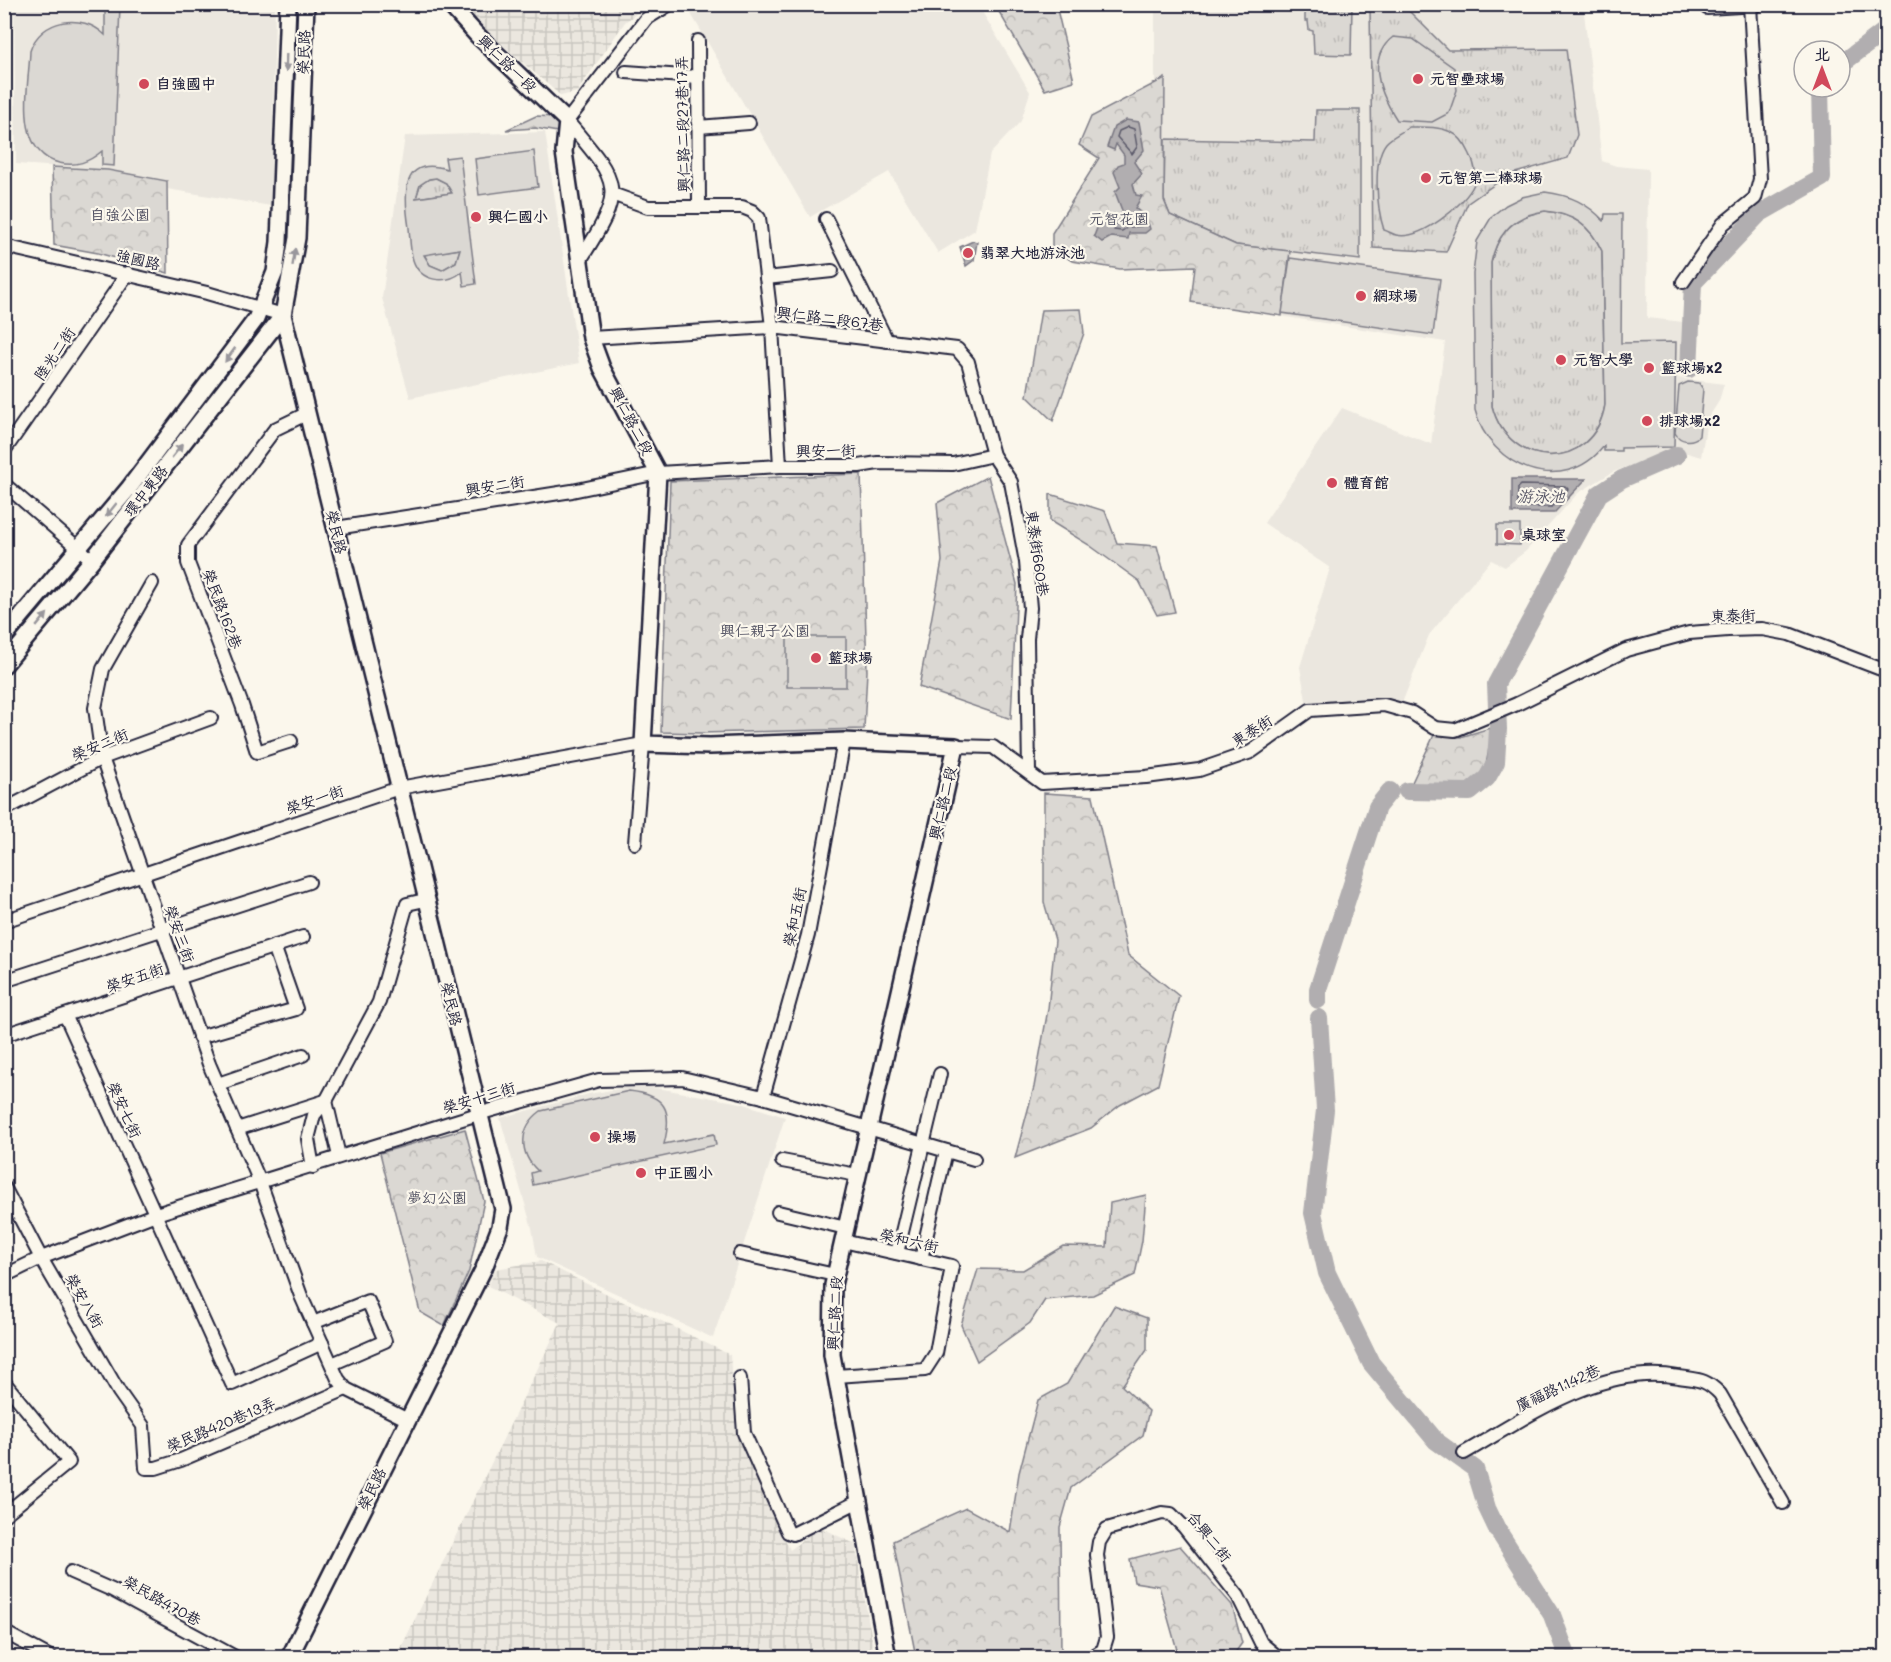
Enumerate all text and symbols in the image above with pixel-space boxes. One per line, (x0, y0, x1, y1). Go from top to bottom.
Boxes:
street label: 榮民路 (292, 29, 314, 75)
street label: 興仁路一段 (474, 30, 542, 97)
north arrow (1792, 39, 1852, 99)
text: 北 (1814, 43, 1830, 64)
one-way arrow (281, 53, 291, 72)
street label: 興仁路二段27巷17弄 (671, 55, 693, 193)
place label: 元智壘球場 (1430, 68, 1505, 88)
marker: 元智壘球場 (1411, 72, 1425, 86)
place label: 自強國中 (156, 73, 216, 93)
marker: 自強國中 (137, 77, 151, 91)
place label: 元智第二棒球場 (1438, 167, 1543, 187)
marker: 元智第二棒球場 (1419, 171, 1433, 185)
park label: 自強公園 (90, 204, 150, 224)
place label: 興仁國小 (488, 206, 548, 226)
park label: 元智花園 (1089, 208, 1149, 228)
marker: 興仁國小 (469, 210, 483, 224)
place label: 翡翠大地游泳池 (980, 242, 1085, 262)
street label: 強國路 (114, 244, 162, 274)
marker: 翡翠大地游泳池 (961, 246, 975, 260)
one-way arrow (289, 248, 298, 267)
place label: 網球場 (1373, 285, 1418, 305)
marker: 網球場 (1354, 289, 1368, 303)
street label: 興仁路二段67巷 (776, 302, 885, 334)
street label: 陸光二街 (29, 323, 79, 384)
one-way arrow (224, 347, 236, 363)
place label: 元智大學 (1573, 349, 1633, 369)
marker: 元智大學 (1554, 353, 1568, 367)
place label: 籃球場x2 (1661, 357, 1722, 377)
marker: 籃球場x2 (1642, 361, 1656, 375)
street label: 興仁路二段 (605, 383, 658, 458)
place label: 排球場x2 (1659, 410, 1720, 430)
marker: 排球場x2 (1640, 414, 1654, 428)
street label: 興安一街 (796, 439, 856, 461)
one-way arrow (170, 444, 182, 459)
street label: 環中東路 (119, 461, 172, 520)
street label: 興安二街 (464, 470, 526, 500)
place label: 體育館 (1344, 472, 1389, 492)
marker: 體育館 (1325, 476, 1339, 490)
water label: 游泳池 (1517, 485, 1566, 506)
one-way arrow (105, 502, 118, 517)
street label: 榮民路 (322, 507, 352, 556)
street label: 東泰街660巷 (1022, 508, 1054, 598)
place label: 桌球室 (1521, 524, 1566, 544)
marker: 桌球室 (1502, 528, 1516, 542)
street label: 榮民路162巷 (199, 566, 247, 651)
street label: 東泰街 (1710, 604, 1756, 626)
one-way arrow (35, 613, 48, 628)
park label: 興仁親子公園 (720, 620, 810, 640)
place label: 籃球場 (828, 647, 873, 667)
marker: 籃球場 (809, 651, 823, 665)
street label: 東泰街 (1227, 710, 1276, 751)
street label: 榮安二街 (68, 723, 131, 765)
street label: 興仁路二段 (924, 764, 960, 842)
street label: 榮安一街 (283, 780, 346, 818)
street label: 榮和五街 (778, 885, 810, 948)
street label: 榮安三街 (160, 902, 200, 965)
street label: 榮安五街 (103, 958, 166, 996)
street label: 榮民路 (437, 979, 467, 1028)
street label: 榮安十三街 (440, 1077, 518, 1118)
street label: 榮安七街 (103, 1078, 147, 1141)
place label: 操場 (607, 1126, 637, 1146)
marker: 操場 (588, 1130, 602, 1144)
place label: 中正國小 (653, 1162, 713, 1182)
marker: 中正國小 (634, 1166, 648, 1180)
park label: 夢幻公園 (407, 1187, 467, 1207)
street label: 榮和六街 (878, 1224, 941, 1257)
street label: 榮安八街 (61, 1270, 109, 1331)
street label: 興仁路二段 (822, 1275, 846, 1351)
street label: 廣福路1142巷 (1512, 1359, 1603, 1415)
street label: 榮民路420巷13弄 (163, 1392, 278, 1456)
street label: 榮民路 (352, 1464, 390, 1513)
street label: 合興二街 (1183, 1507, 1236, 1566)
street label: 榮民路470巷 (120, 1570, 205, 1630)

